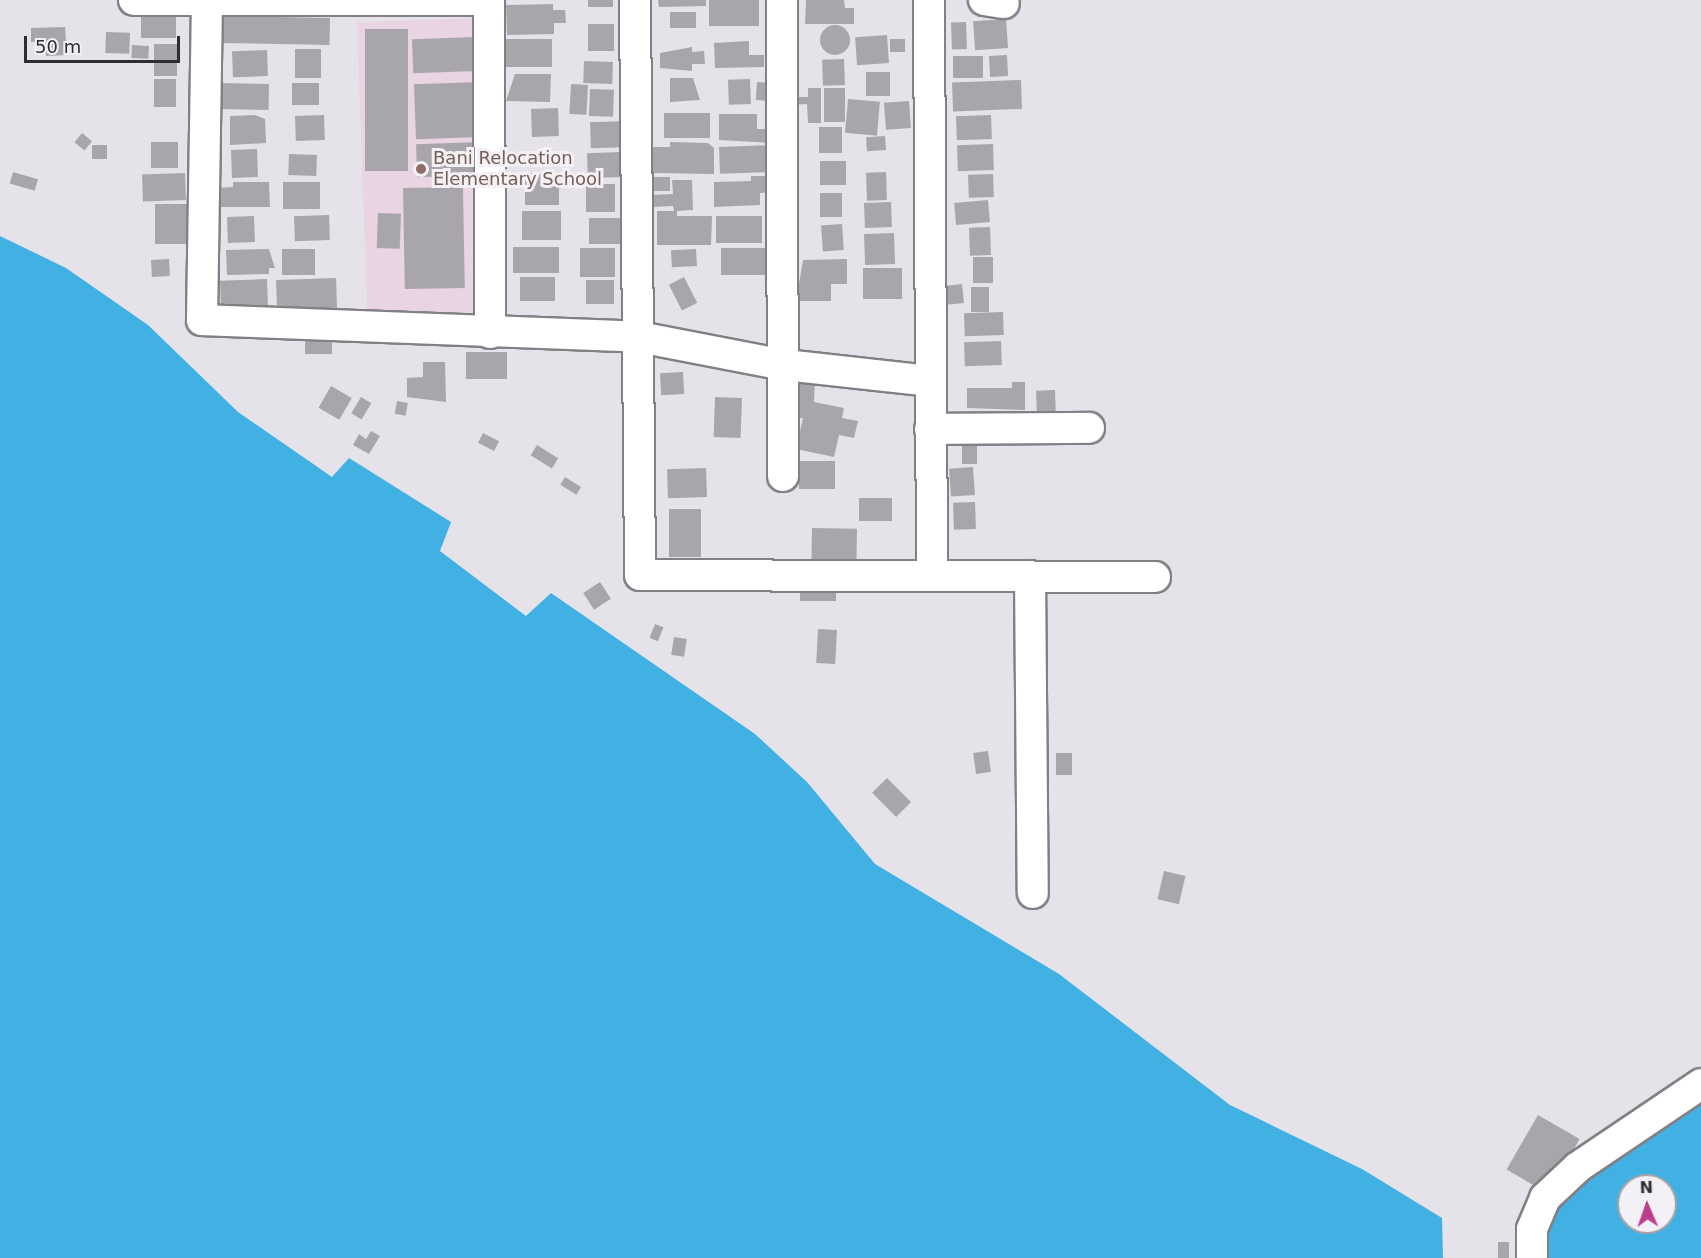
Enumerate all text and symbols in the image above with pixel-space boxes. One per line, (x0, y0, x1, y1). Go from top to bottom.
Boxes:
scale bar (27, 24, 183, 62)
text: 50 m (35, 36, 81, 57)
place label: Bani Relocation Elementary School (433, 148, 602, 190)
marker: Bani Relocation Elementary School (414, 162, 428, 176)
north arrow (1617, 1174, 1677, 1234)
text: N (1639, 1178, 1653, 1197)

